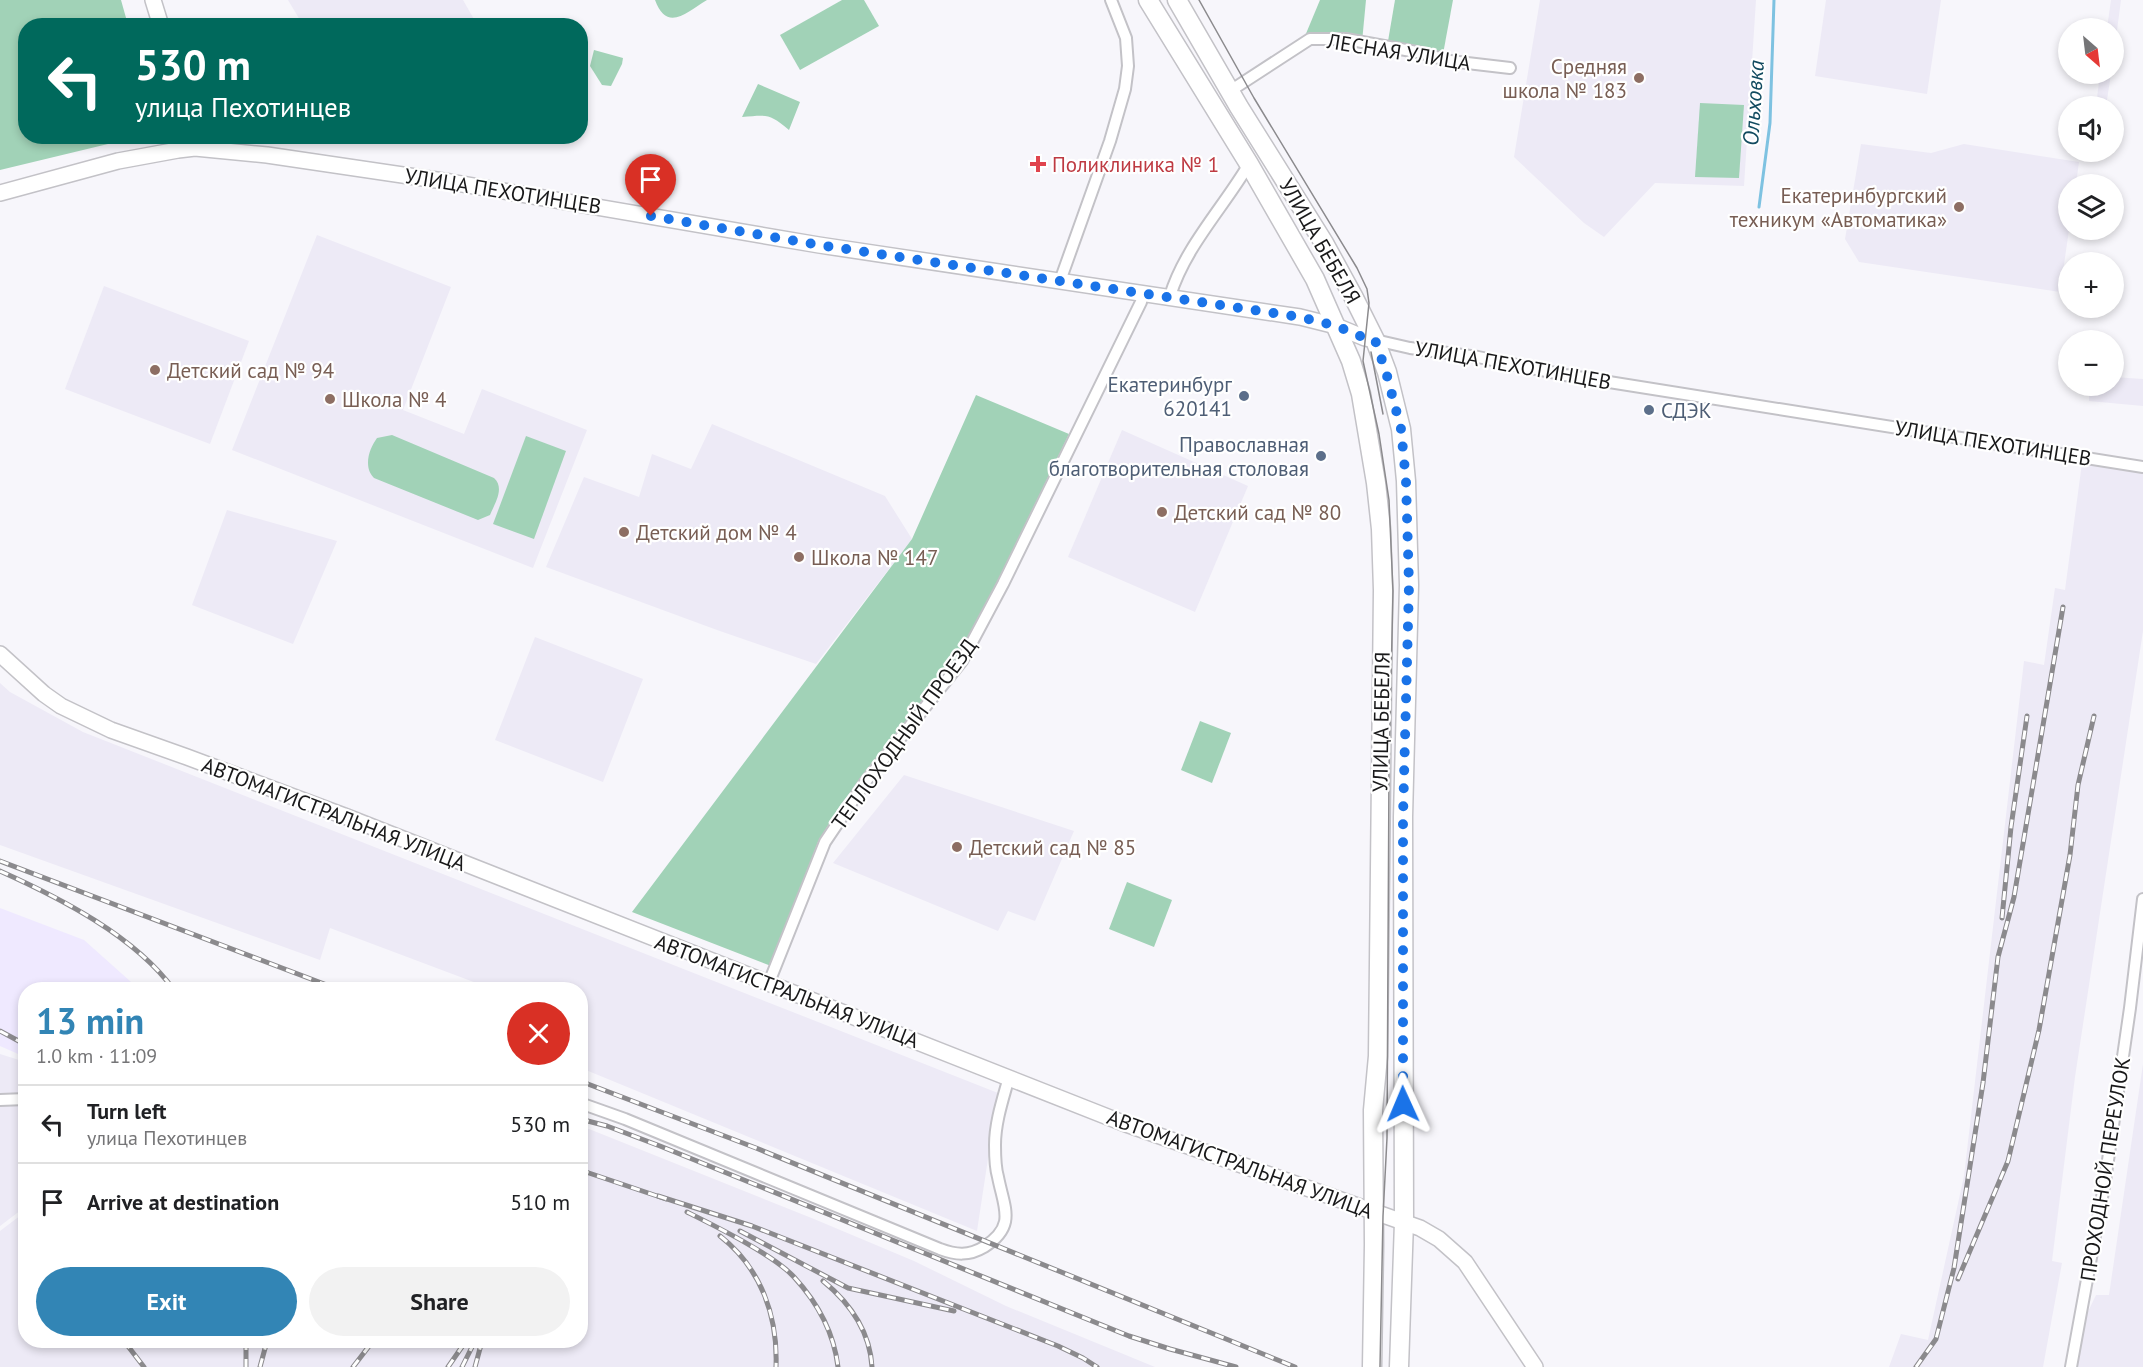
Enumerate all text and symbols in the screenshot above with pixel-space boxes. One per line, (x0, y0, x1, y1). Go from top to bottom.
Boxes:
north arrow (2058, 18, 2124, 84)
map controls (2058, 18, 2124, 396)
street label: ЛЕСНАЯ УЛИЦА (1324, 27, 1473, 77)
text: 530 m (135, 37, 251, 92)
icon: left (36, 42, 114, 120)
place label: Средняя школа № 183 (1503, 53, 1627, 104)
water label: Ольховка (1736, 59, 1770, 147)
marker: Средняя школа № 183 (1632, 71, 1646, 85)
text: улица Пехотинцев (135, 90, 351, 124)
button: sound (2058, 96, 2124, 162)
place label: Поликлиника № 1 (1052, 151, 1219, 178)
pin (625, 154, 676, 216)
marker: Поликлиника № 1 (1029, 155, 1047, 173)
street label: УЛИЦА ПЕХОТИНЦЕВ (403, 162, 603, 220)
icon: arrive (634, 163, 667, 196)
street label: УЛИЦА БЕБЕЛЯ (1273, 173, 1367, 309)
button: layers (2058, 174, 2124, 240)
place label: Екатеринбургский техникум «Автоматика» (1730, 182, 1947, 233)
marker: Екатеринбургский техникум «Автоматика» (1952, 200, 1966, 214)
button: + (2058, 252, 2124, 318)
button: − (2058, 330, 2124, 396)
street label: УЛИЦА ПЕХОТИНЦЕВ (1413, 334, 1613, 396)
place label: Детский сад № 94 (167, 357, 334, 384)
marker: Детский сад № 94 (148, 363, 162, 377)
place label: Екатеринбург 620141 (1108, 371, 1232, 422)
place label: Школа № 4 (342, 386, 446, 413)
marker: Екатеринбург 620141 (1237, 389, 1251, 403)
marker: Школа № 4 (323, 392, 337, 406)
place label: СДЭК (1661, 397, 1712, 424)
marker: СДЭК (1642, 403, 1656, 417)
street label: УЛИЦА ПЕХОТИНЦЕВ (1893, 414, 2093, 472)
place label: Православная благотворительная столовая (1049, 431, 1309, 482)
marker: Православная благотворительная столовая (1314, 449, 1328, 463)
place label: Детский сад № 80 (1174, 499, 1341, 526)
marker: Детский сад № 80 (1155, 505, 1169, 519)
place label: Детский дом № 4 (636, 519, 797, 546)
marker: Детский дом № 4 (617, 525, 631, 539)
place label: Школа № 147 (811, 544, 938, 571)
marker: Школа № 147 (792, 550, 806, 564)
street label: ТЕПЛОХОДНЫЙ ПРОЕЗД (825, 633, 983, 835)
street label: УЛИЦА БЕБЕЛЯ (1366, 652, 1396, 792)
street label: АВТОМАГИСТРАЛЬНАЯ УЛИЦА (198, 751, 471, 877)
place label: Детский сад № 85 (969, 834, 1136, 861)
marker: Детский сад № 85 (950, 840, 964, 854)
street label: АВТОМАГИСТРАЛЬНАЯ УЛИЦА (651, 928, 924, 1054)
text: 13 min (36, 997, 144, 1044)
button: close (507, 1002, 570, 1065)
text: 1.0 km · 11:09 (36, 1043, 157, 1069)
street label: ПРОХОДНОЙ ПЕРЕУЛОК (2074, 1055, 2136, 1283)
position arrow (1371, 1072, 1435, 1136)
text: Turn left (87, 1097, 167, 1125)
street label: АВТОМАГИСТРАЛЬНАЯ УЛИЦА (1104, 1103, 1377, 1225)
icon: left (36, 1108, 69, 1141)
text: 530 m (510, 1110, 570, 1138)
text: улица Пехотинцев (87, 1125, 247, 1151)
icon: arrive (36, 1186, 69, 1219)
text: Arrive at destination (87, 1188, 279, 1216)
text: 510 m (510, 1188, 570, 1216)
button: Exit (36, 1267, 297, 1336)
button: Share (309, 1267, 570, 1336)

